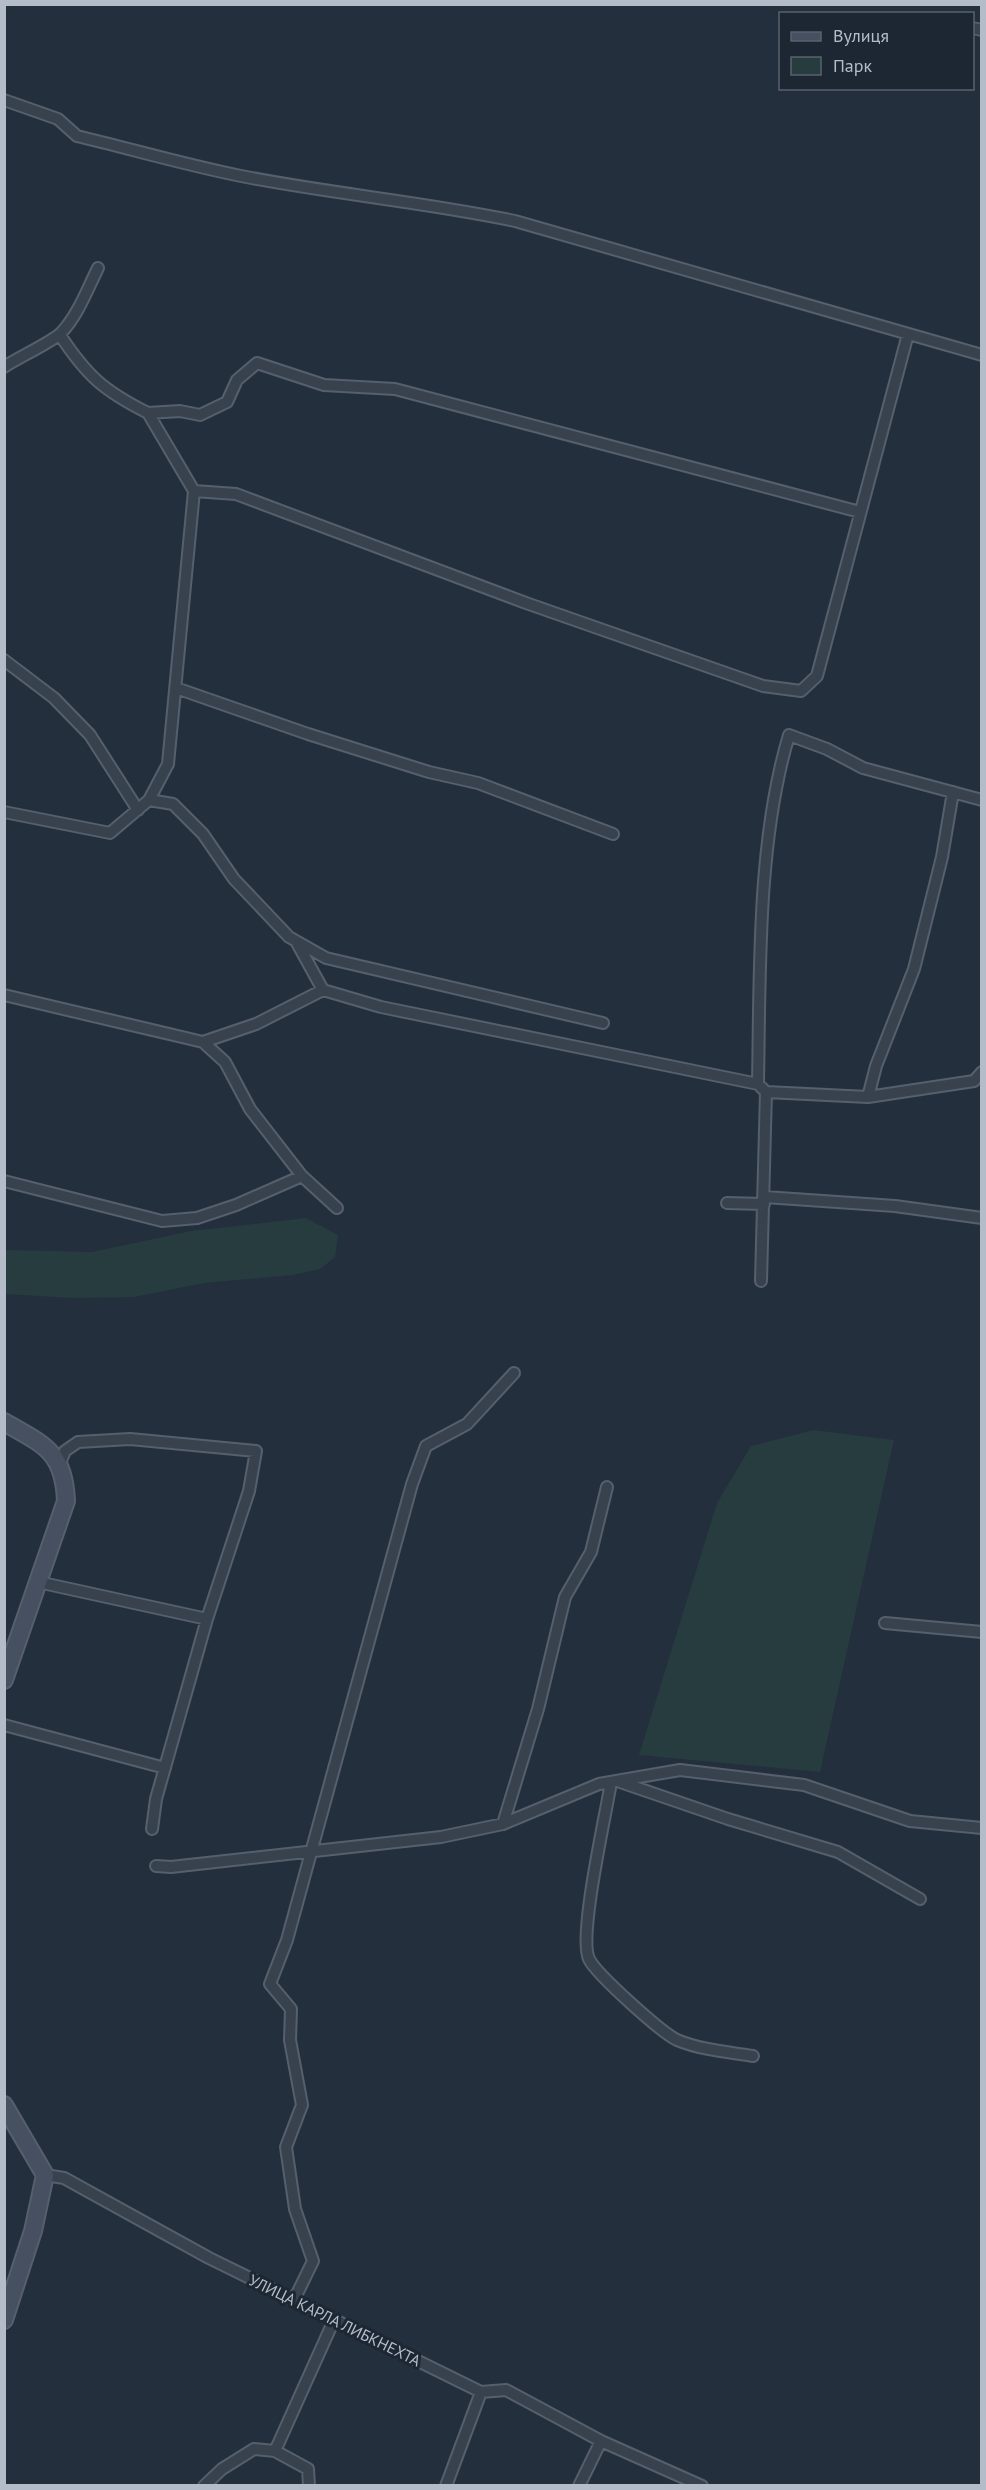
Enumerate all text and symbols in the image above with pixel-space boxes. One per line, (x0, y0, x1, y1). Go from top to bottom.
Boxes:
legend (779, 12, 974, 90)
text: Вулиця (833, 24, 889, 47)
text: Парк (833, 54, 873, 77)
street label: УЛИЦА КАРЛА ЛИБКНЕХТА (246, 2270, 425, 2371)

